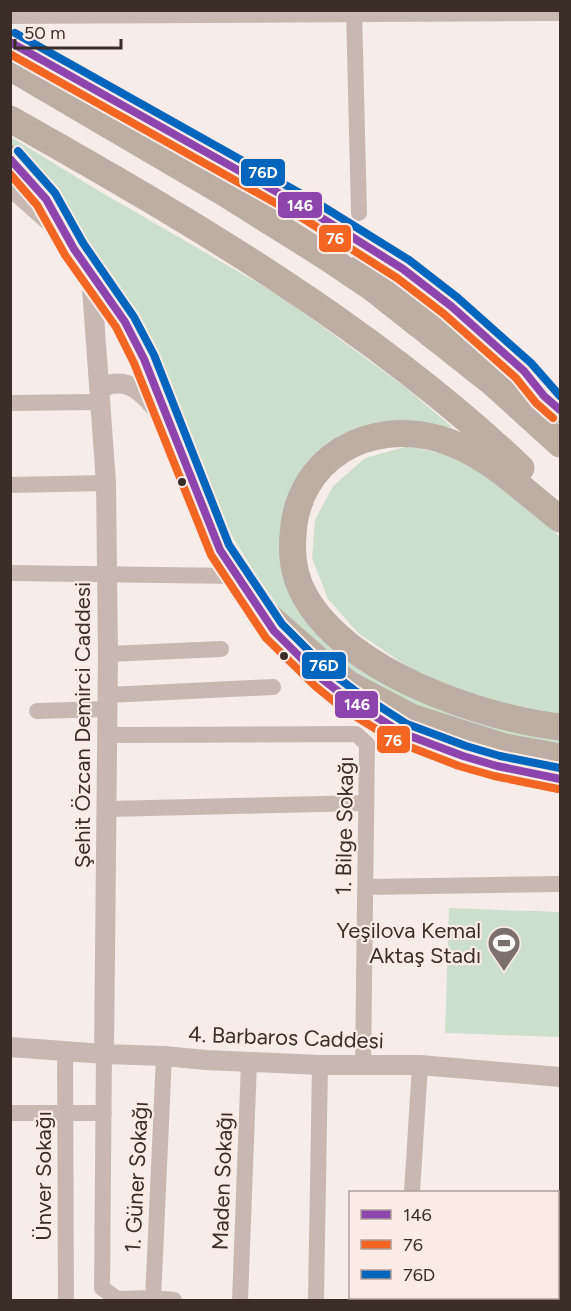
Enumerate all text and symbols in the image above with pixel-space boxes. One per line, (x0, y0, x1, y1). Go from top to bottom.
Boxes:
scale bar (15, 12, 122, 50)
text: 50 m (24, 22, 66, 44)
line badge: 76D (240, 158, 286, 187)
text: 76D (248, 163, 278, 182)
line badge: 146 (277, 191, 323, 219)
text: 146 (287, 196, 313, 215)
line badge: 76 (318, 224, 352, 253)
text: 76 (326, 229, 344, 248)
unlabelled marker (176, 476, 188, 488)
street label: Şehit Özcan Demirci Caddesi (69, 582, 96, 868)
unlabelled marker (278, 650, 290, 662)
line badge: 76D (301, 651, 347, 680)
text: 76D (309, 656, 339, 675)
line badge: 146 (334, 690, 379, 719)
text: 146 (344, 695, 370, 714)
line badge: 76 (376, 725, 411, 754)
text: 76 (384, 731, 402, 750)
street label: 1. Bilge Sokağı (330, 756, 359, 896)
place label: Yeşilova Kemal Aktaş Stadı (336, 917, 481, 969)
sports icon: Yeşilova Kemal Aktaş Stadı (486, 925, 522, 972)
street label: 4. Barbaros Caddesi (188, 1021, 384, 1054)
street label: 1. Güner Sokağı (119, 1101, 154, 1253)
street label: Ünver Sokağı (30, 1111, 57, 1241)
street label: Maden Sokağı (207, 1111, 238, 1251)
legend (349, 1191, 559, 1299)
text: 146 (403, 1204, 432, 1226)
text: 76 (403, 1234, 423, 1256)
text: 76D (403, 1264, 435, 1286)

